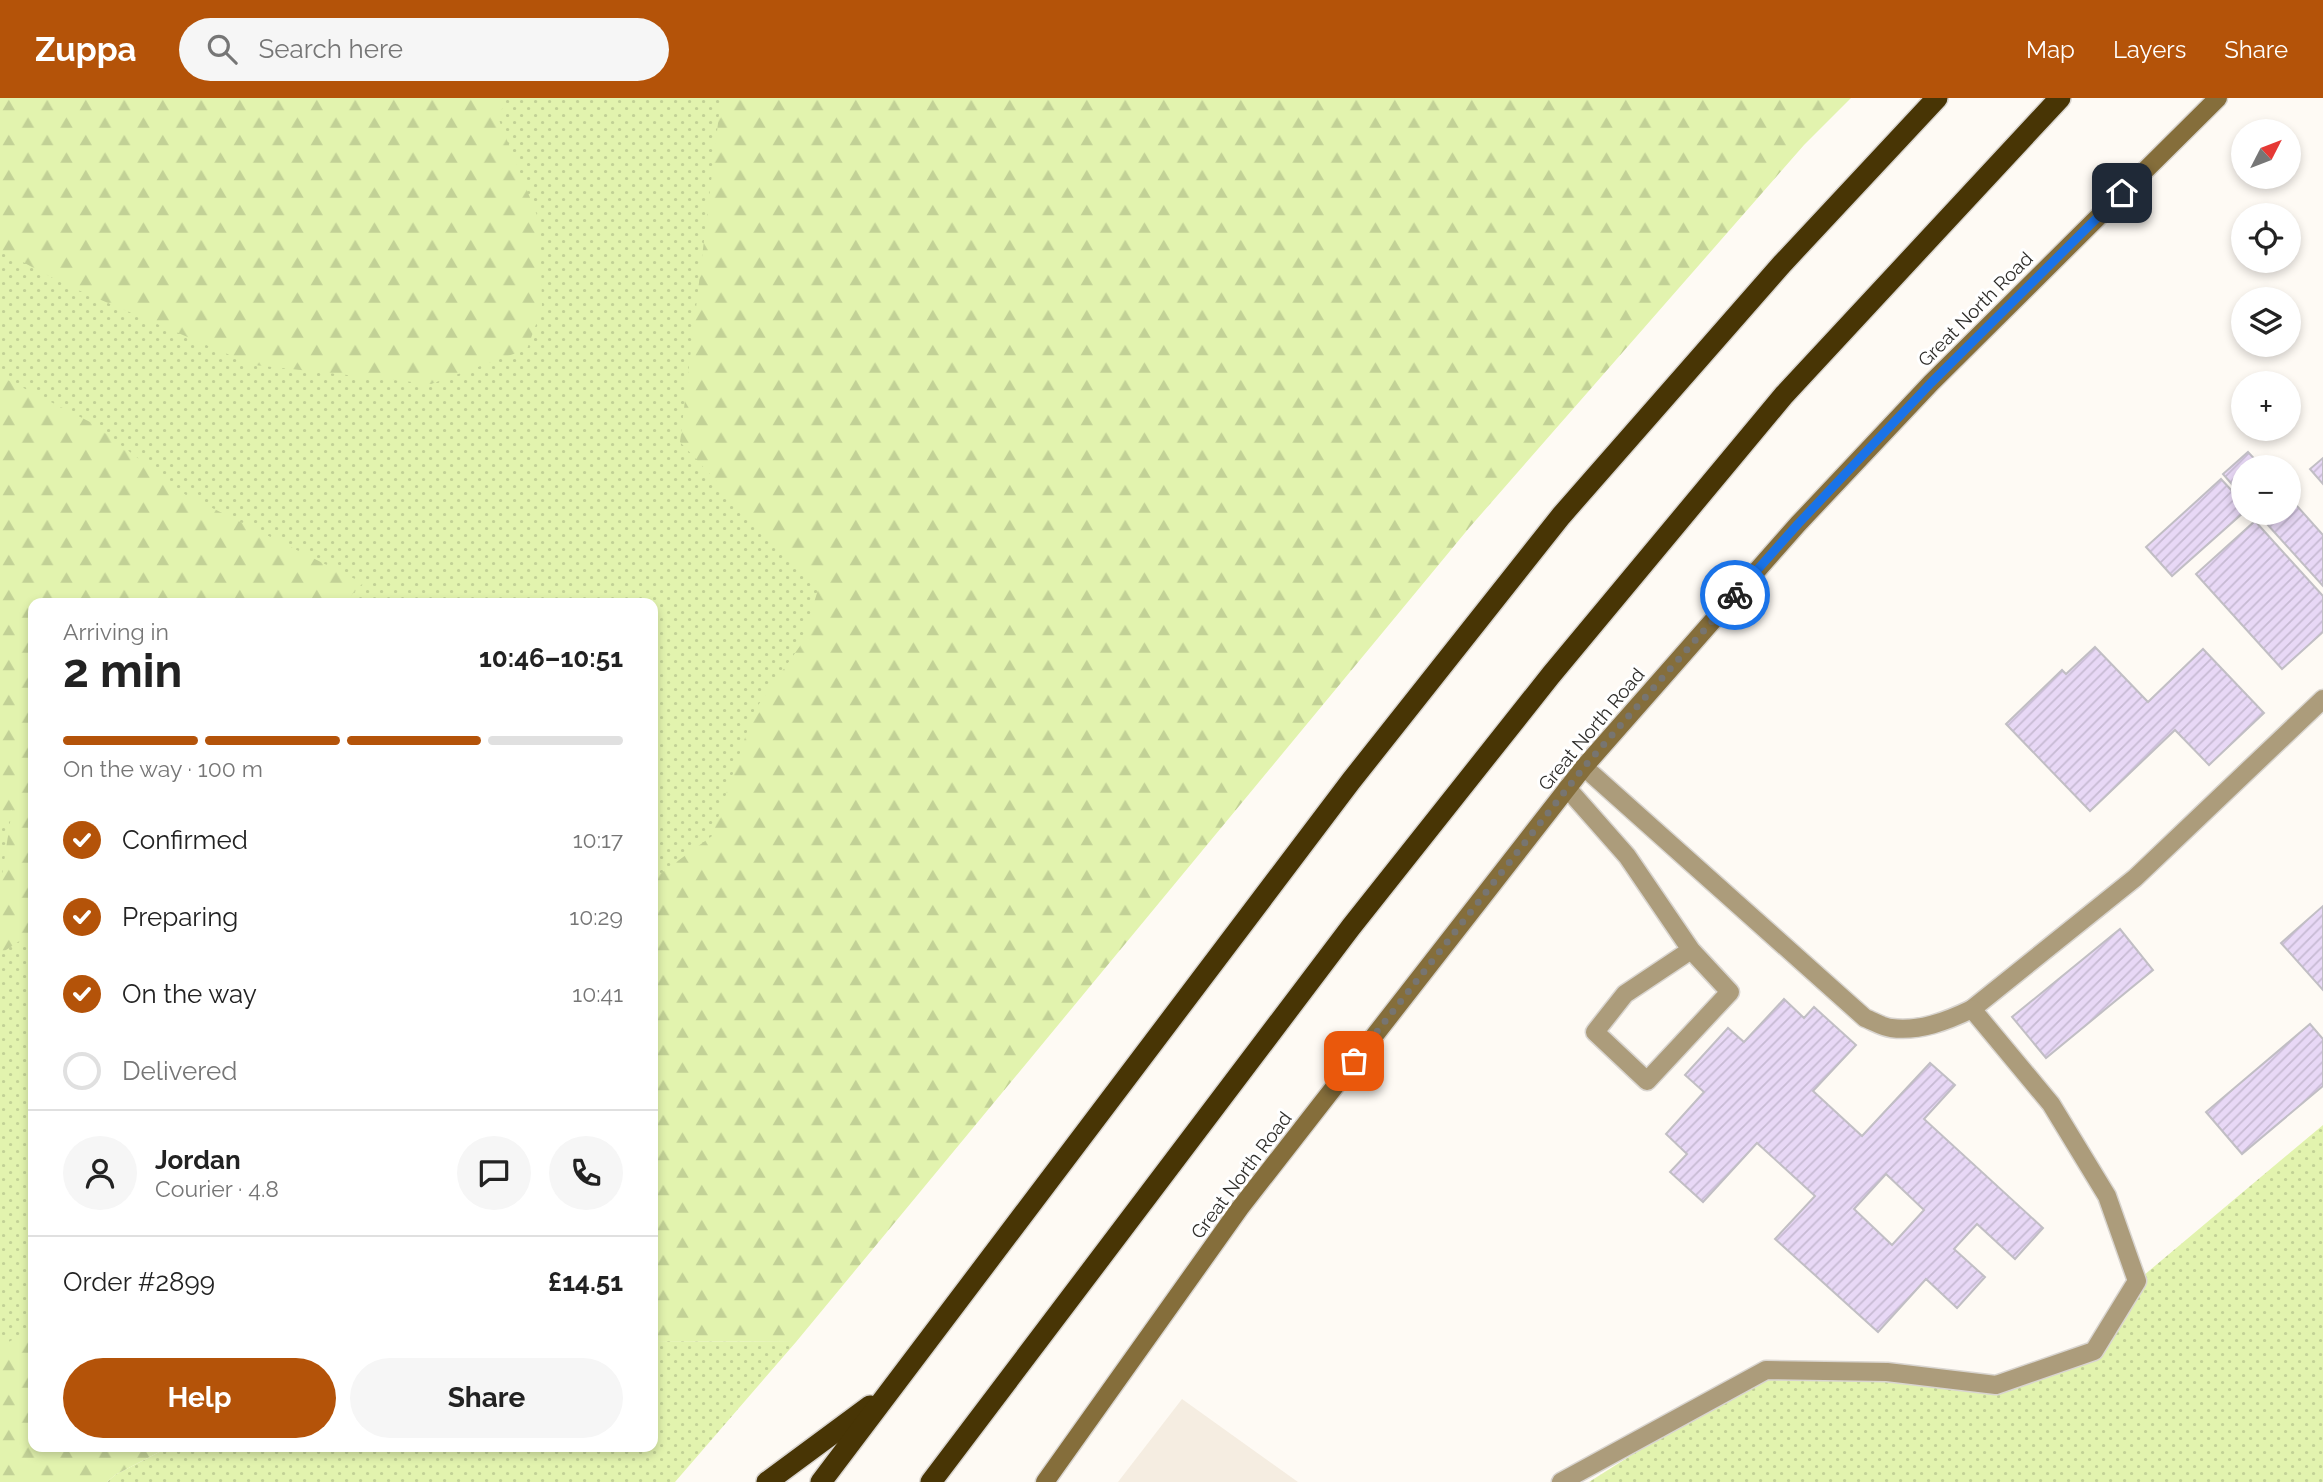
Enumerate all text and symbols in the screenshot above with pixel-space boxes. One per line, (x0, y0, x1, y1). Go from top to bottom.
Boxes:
search box (179, 18, 669, 81)
text: Zuppa (35, 30, 137, 69)
icon: search (203, 30, 241, 68)
text: Search here (259, 34, 403, 64)
text: Map (2026, 35, 2075, 64)
text: Layers (2113, 35, 2186, 64)
text: Share (2224, 35, 2288, 64)
north arrow (2231, 119, 2301, 189)
map controls (2231, 119, 2301, 525)
pin (2092, 163, 2152, 223)
icon: home (2103, 174, 2141, 212)
button: locate (2231, 203, 2301, 273)
street label: Great North Road (1913, 247, 2037, 371)
button: layers (2231, 287, 2301, 357)
button: + (2231, 371, 2301, 441)
button: − (2231, 455, 2301, 525)
courier (1700, 560, 1770, 630)
icon: bike (1716, 576, 1754, 614)
text: Arriving in (63, 618, 169, 645)
text: 10:46–10:51 (479, 643, 623, 673)
text: 2 min (63, 644, 182, 698)
street label: Great North Road (1533, 663, 1649, 795)
text: On the way · 100 m (63, 755, 263, 782)
icon: check (63, 821, 101, 859)
text: Confirmed (122, 825, 248, 855)
text: 10:17 (573, 826, 623, 853)
icon: check (63, 898, 101, 936)
text: Preparing (122, 902, 238, 932)
text: 10:29 (569, 903, 623, 930)
icon: check (63, 975, 101, 1013)
text: On the way (122, 979, 257, 1009)
text: 10:41 (572, 980, 623, 1007)
pin (1324, 1031, 1384, 1091)
icon: bag (1335, 1042, 1373, 1080)
text: Delivered (122, 1056, 237, 1086)
street label: Great North Road (1186, 1107, 1296, 1243)
button: person (63, 1136, 137, 1210)
button: chat (457, 1136, 531, 1210)
button: phone (549, 1136, 623, 1210)
text: Jordan (155, 1145, 241, 1175)
text: Courier · 4.8 (155, 1175, 279, 1202)
text: Order #2899 (63, 1267, 215, 1297)
text: £14.51 (548, 1267, 623, 1297)
button: Help (63, 1358, 336, 1438)
button: Share (350, 1358, 623, 1438)

